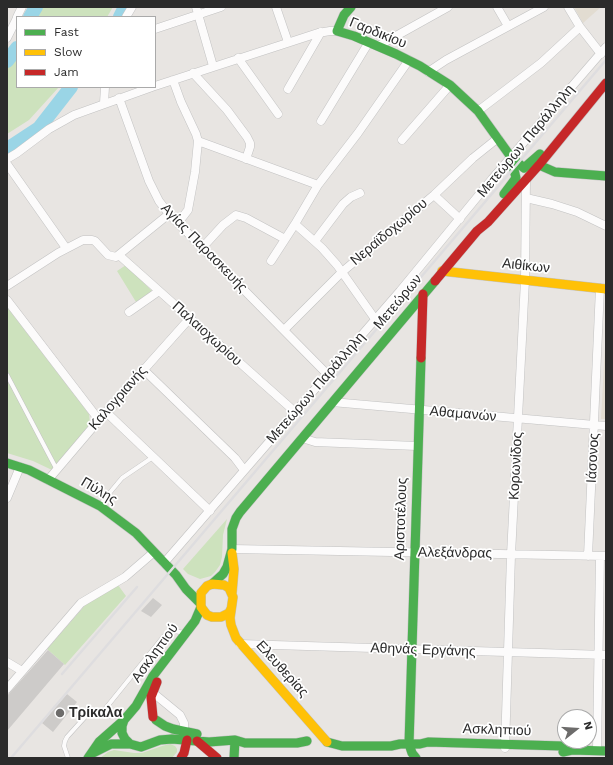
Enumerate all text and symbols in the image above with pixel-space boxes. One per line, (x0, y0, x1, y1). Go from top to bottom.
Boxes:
street label: Γαρδικίου (347, 14, 409, 52)
legend (16, 16, 156, 88)
text: Fast (54, 25, 79, 39)
text: Slow (54, 45, 82, 59)
text: Jam (54, 65, 79, 79)
street label: Μετεώρων Παράλληλη (474, 81, 578, 201)
street label: Νεραϊδοχωρίου (347, 195, 431, 269)
street label: Αγίας Παρασκευής (157, 200, 251, 296)
street label: Αιθίκων (501, 255, 551, 277)
street label: Μετεώρων (370, 271, 426, 333)
street label: Παλαιοχωρίου (169, 298, 245, 370)
street label: Μετεώρων Παράλληλη (263, 329, 369, 447)
street label: Καλογριανής (86, 362, 150, 434)
street label: Αθαμανών (429, 403, 497, 425)
street label: Κορωνίδος (506, 431, 526, 501)
street label: Ιάσονος (583, 433, 603, 483)
street label: Πύλης (78, 474, 120, 508)
street label: Αριστοτέλους (391, 477, 411, 561)
street label: Αλεξάνδρας (418, 544, 492, 562)
street label: Ασκληπιού (128, 620, 182, 686)
street label: Ελευθερίας (252, 637, 312, 701)
street label: Αθηνάς Εργάνης (370, 640, 476, 660)
place label: Τρίκαλα (69, 705, 122, 721)
marker: Τρίκαλα (54, 707, 66, 719)
north arrow (557, 709, 597, 749)
street label: Ασκληπιού (462, 720, 532, 740)
text: N (581, 720, 595, 731)

